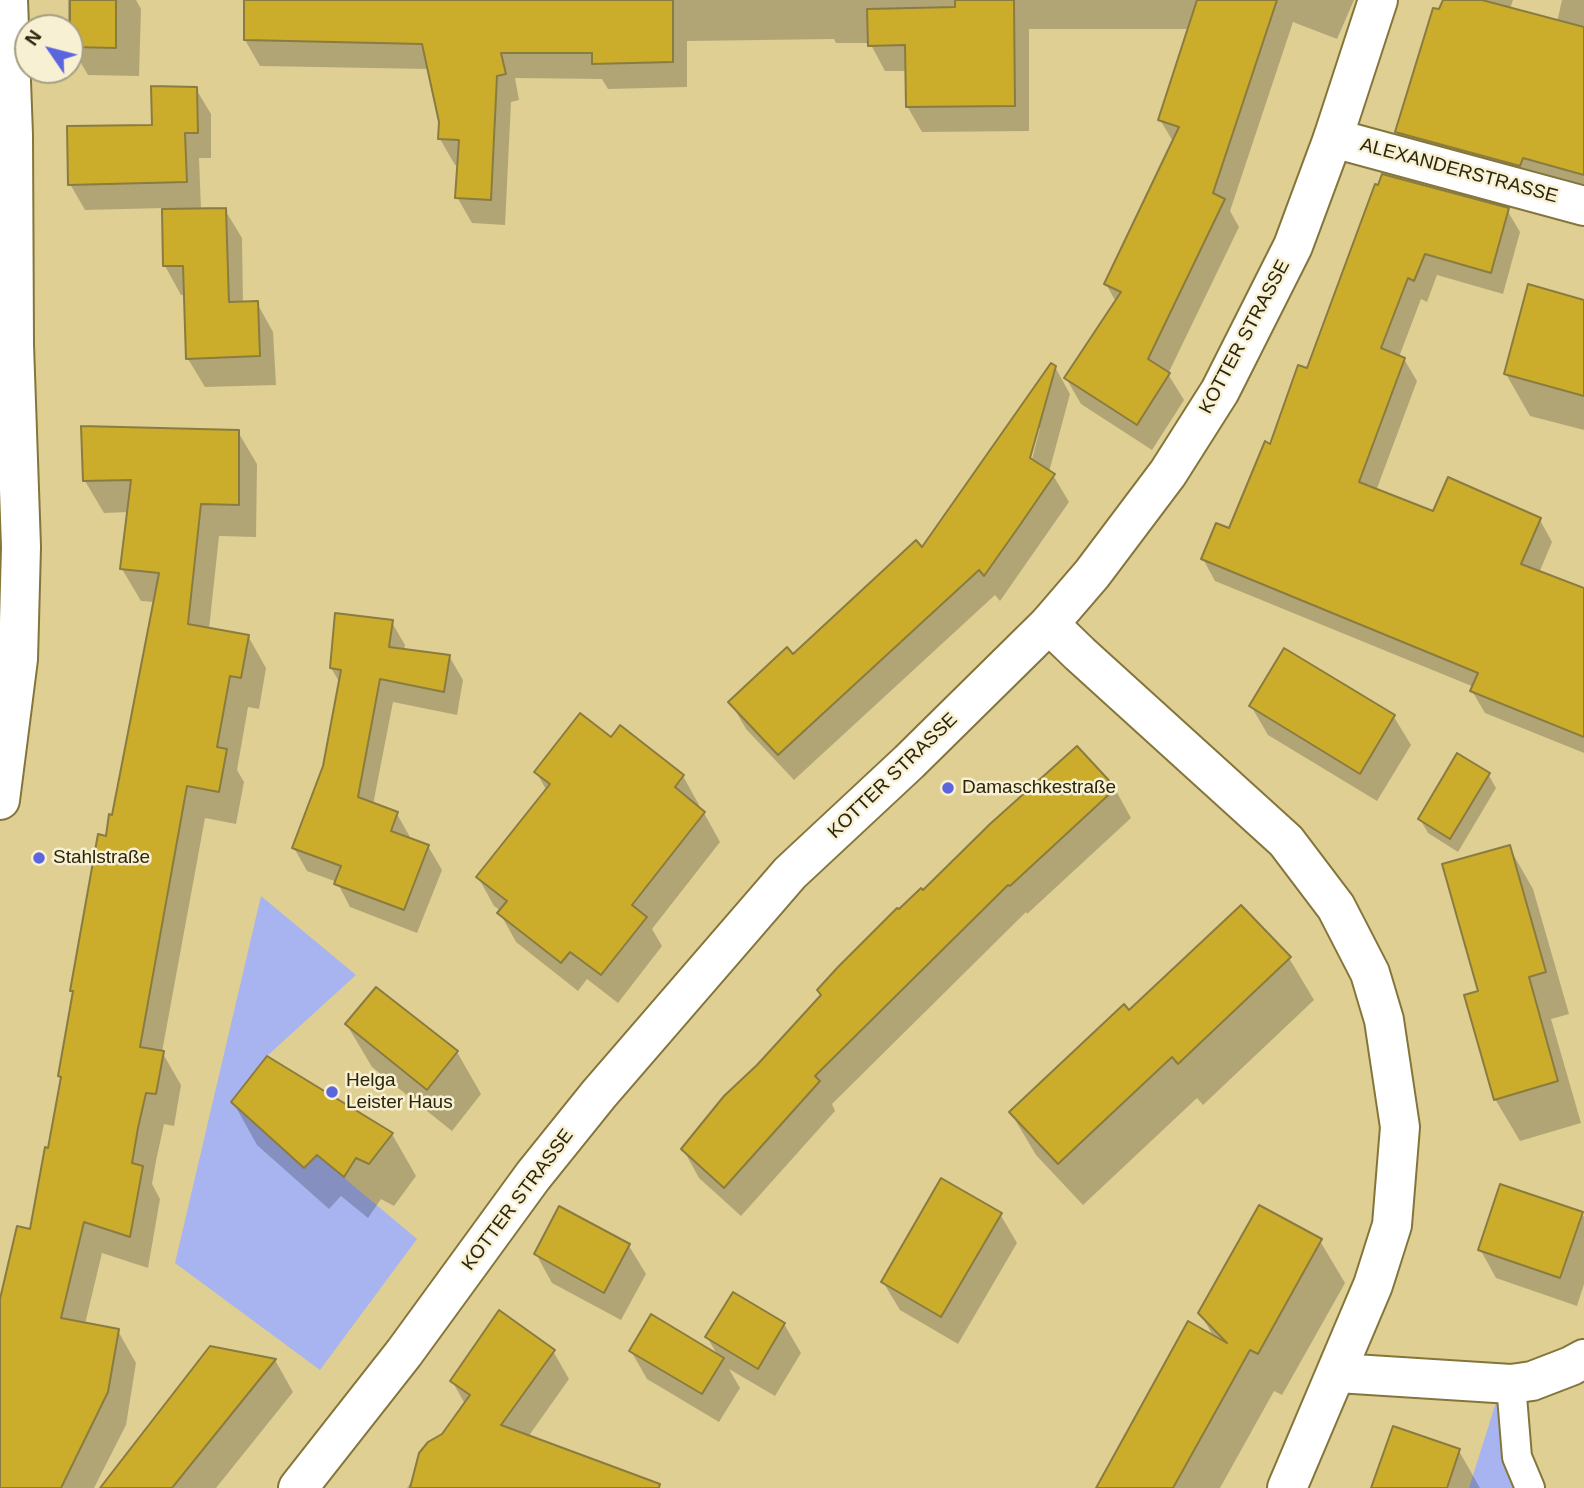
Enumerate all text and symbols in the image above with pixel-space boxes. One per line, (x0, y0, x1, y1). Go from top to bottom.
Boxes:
north arrow (14, 14, 84, 84)
text: N (20, 26, 46, 49)
street label: ALEXANDERSTRASSE (1358, 134, 1560, 208)
street label: KOTTER STRASSE (1195, 256, 1295, 418)
street label: KOTTER STRASSE (824, 708, 962, 844)
place label: Damaschkestraße (962, 777, 1116, 799)
marker: Damaschkestraße (940, 780, 956, 796)
place label: Stahlstraße (53, 847, 150, 869)
marker: Stahlstraße (31, 850, 47, 866)
place label: Helga Leister Haus (346, 1070, 453, 1114)
marker: Helga Leister Haus (324, 1084, 340, 1100)
street label: KOTTER STRASSE (457, 1125, 579, 1275)

